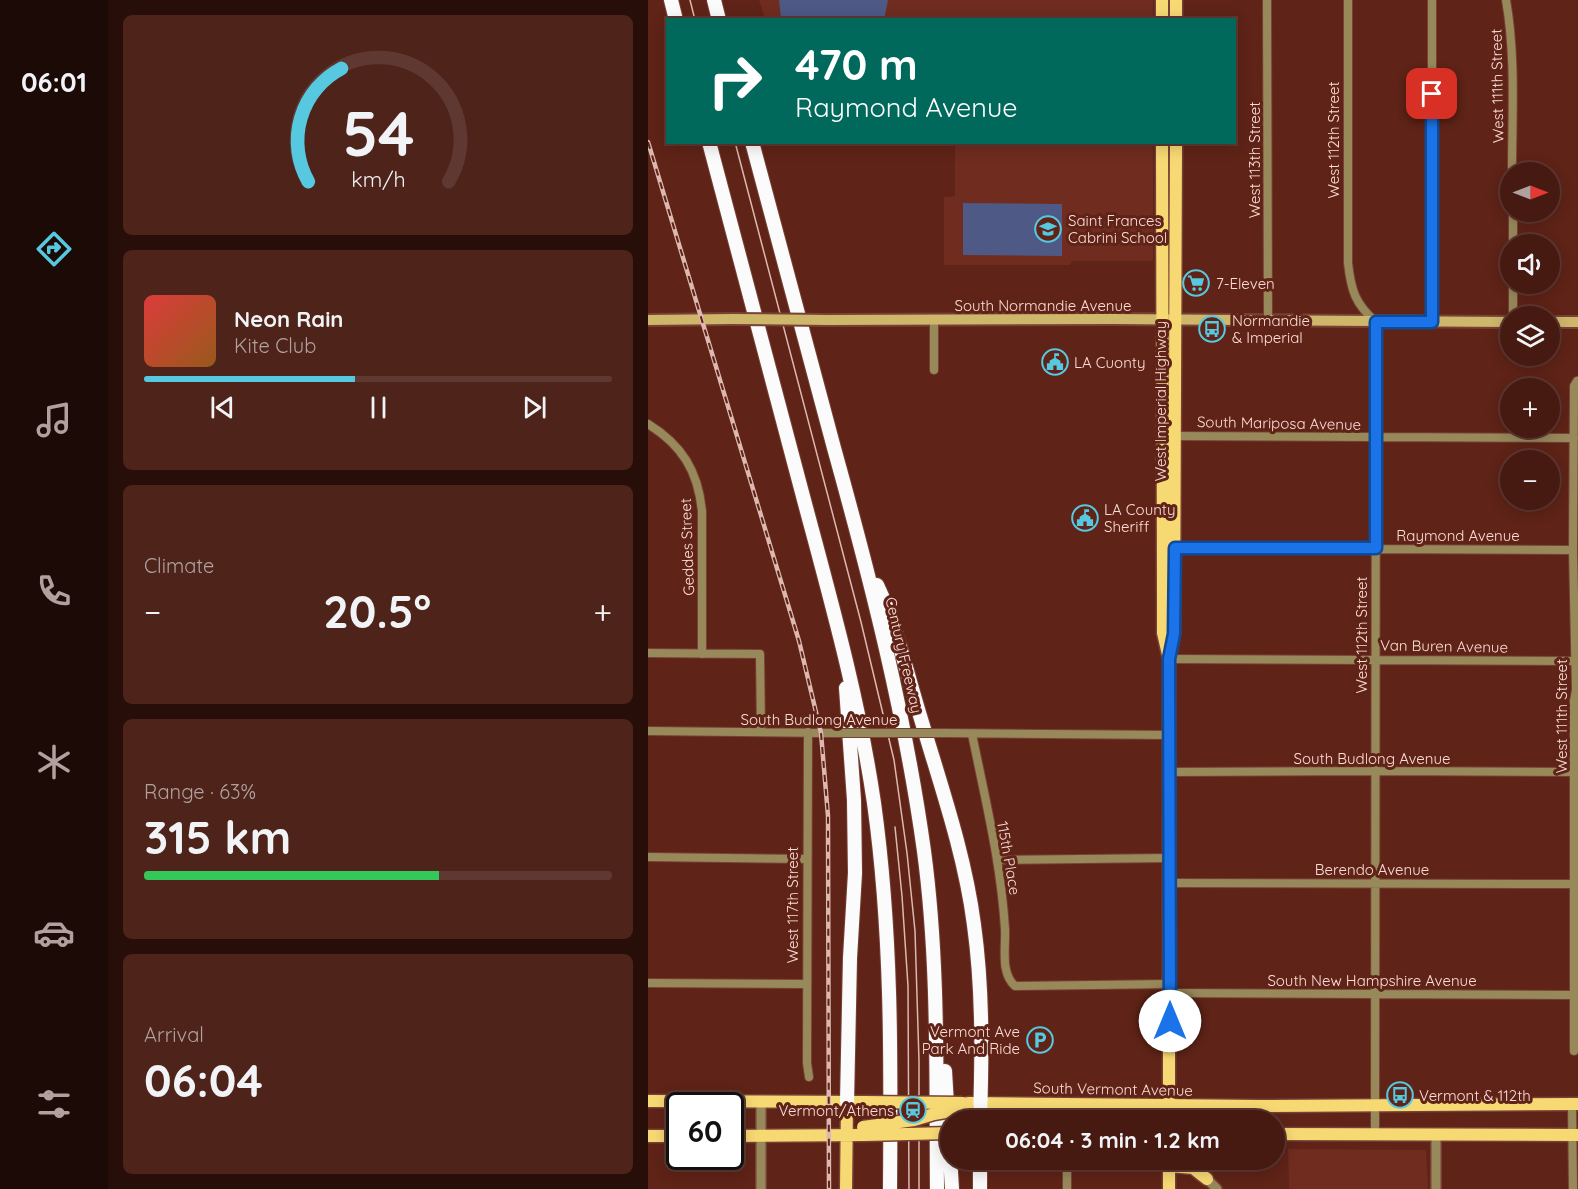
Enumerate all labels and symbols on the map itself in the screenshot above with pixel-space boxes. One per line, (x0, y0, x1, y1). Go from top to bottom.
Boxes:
street label: West 111th Street (1487, 29, 1507, 143)
pin (1406, 68, 1457, 119)
street label: West 112th Street (1324, 81, 1343, 199)
street label: West 113th Street (1245, 102, 1264, 218)
north arrow (1500, 162, 1560, 222)
place label: Saint Frances Cabrini School (1068, 211, 1167, 247)
school or university icon: Saint Frances Cabrini School (1033, 214, 1063, 244)
supermarket icon: 7-Eleven (1181, 268, 1211, 298)
place label: 7-Eleven (1216, 274, 1275, 293)
street label: South Normandie Avenue (954, 296, 1132, 315)
place label: Normandie & Imperial (1232, 311, 1310, 347)
bus stop icon: Normandie & Imperial (1197, 314, 1227, 344)
street label: West Imperial Highway (1151, 321, 1170, 481)
public building icon: LA Cuonty (1040, 347, 1070, 377)
place label: LA Cuonty (1074, 353, 1145, 372)
street label: South Mariposa Avenue (1197, 412, 1361, 434)
street label: Geddes Street (676, 498, 698, 596)
place label: LA County Sheriff (1104, 500, 1175, 536)
public building icon: LA County Sheriff (1070, 503, 1100, 533)
street label: Raymond Avenue (1396, 526, 1520, 545)
street label: West 112th Street (1352, 576, 1371, 694)
street label: Century Freeway (881, 595, 927, 715)
street label: Van Buren Avenue (1380, 635, 1508, 657)
street label: West 111th Street (1552, 659, 1571, 773)
street label: South Budlong Avenue (741, 710, 897, 729)
street label: South Budlong Avenue (1294, 749, 1450, 768)
street label: 115th Place (993, 820, 1025, 896)
street label: West 117th Street (783, 847, 802, 963)
street label: Berendo Avenue (1315, 860, 1429, 879)
street label: South New Hampshire Avenue (1267, 971, 1477, 990)
position arrow (1138, 989, 1202, 1053)
place label: Vermont Ave Park And Ride (922, 1022, 1020, 1058)
parking icon: Vermont Ave Park And Ride (1025, 1025, 1055, 1055)
street label: South Vermont Avenue (1033, 1078, 1193, 1100)
bus stop icon: Vermont & 112th (1385, 1080, 1415, 1110)
place label: Vermont & 112th (1419, 1086, 1531, 1105)
speed limit sign: 60 (666, 1092, 744, 1170)
station icon: Vermont/Athens (898, 1095, 928, 1125)
place label: Vermont/Athens (778, 1101, 894, 1120)

